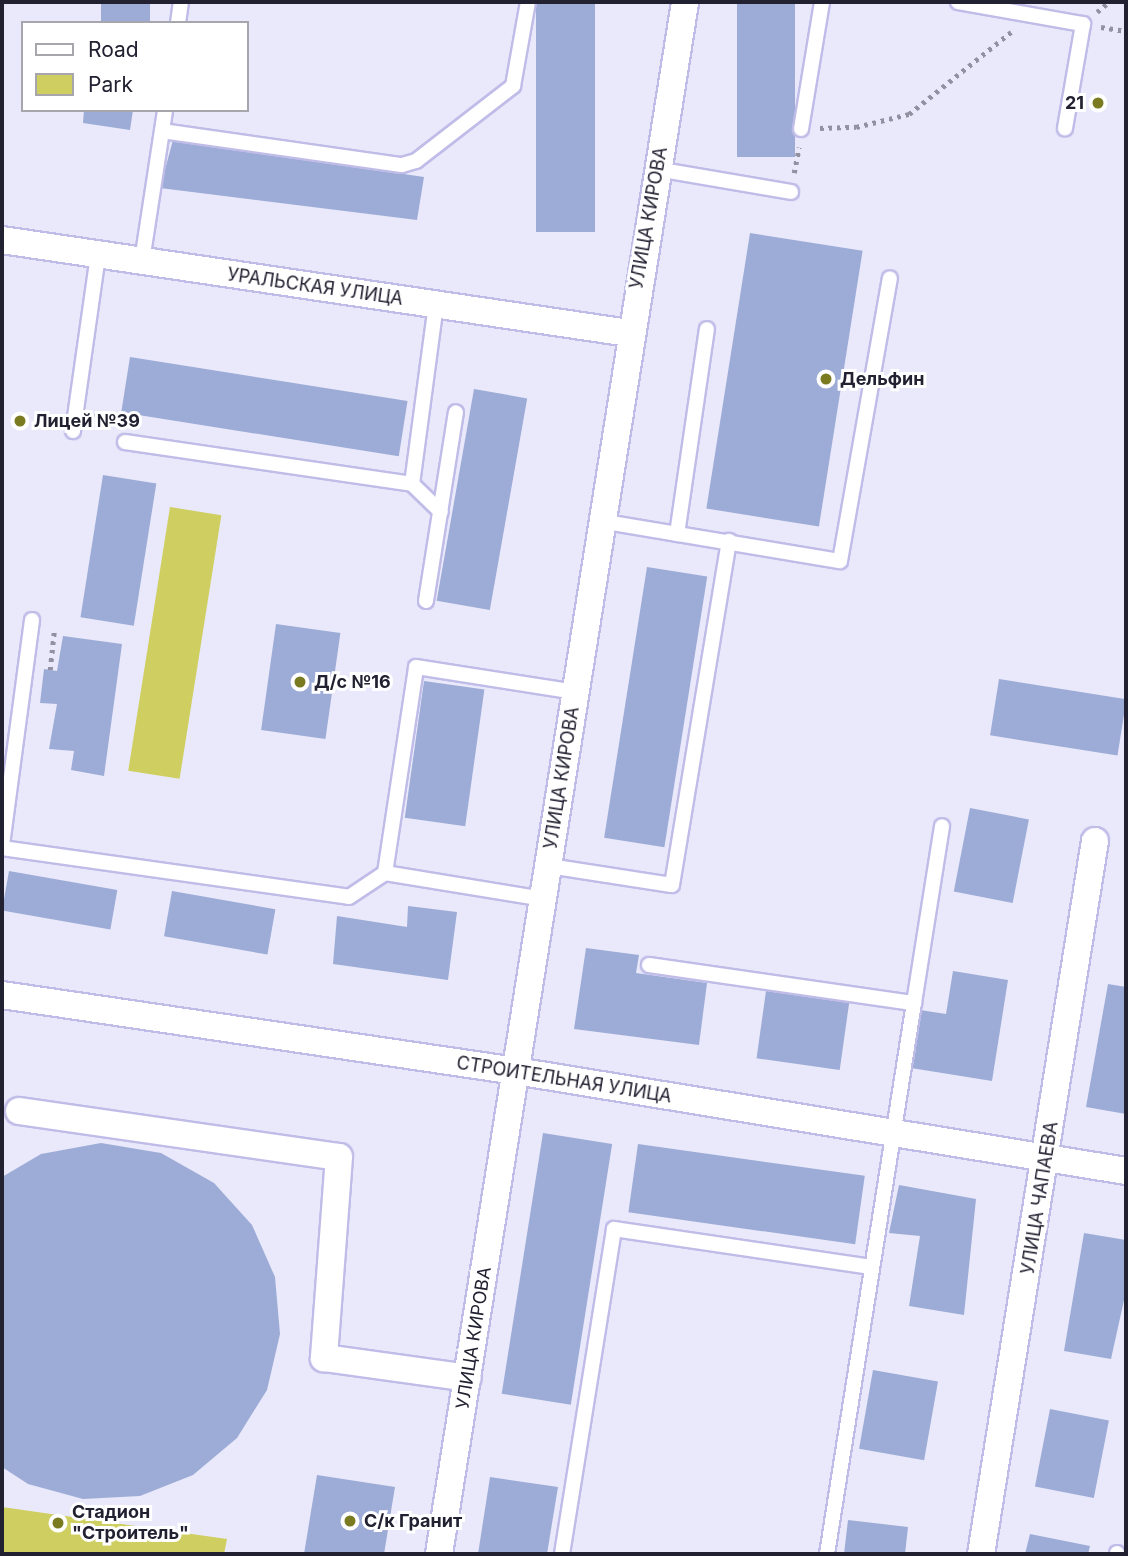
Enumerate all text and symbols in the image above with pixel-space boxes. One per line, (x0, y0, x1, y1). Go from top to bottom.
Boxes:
legend (21, 21, 248, 112)
text: Road (88, 37, 139, 62)
text: Park (88, 72, 133, 97)
place label: 21 (1065, 92, 1084, 114)
marker: 21 (1090, 95, 1106, 111)
street label: УЛИЦА КИРОВА (626, 145, 672, 291)
street label: УРАЛЬСКАЯ УЛИЦА (226, 264, 404, 310)
place label: Дельфин (840, 368, 924, 390)
marker: Дельфин (818, 371, 834, 387)
place label: Лицей №39 (34, 410, 140, 432)
marker: Лицей №39 (12, 413, 28, 429)
place label: Д/с №16 (314, 671, 391, 693)
marker: Д/с №16 (292, 674, 308, 690)
street label: УЛИЦА КИРОВА (540, 705, 584, 851)
street label: СТРОИТЕЛЬНАЯ УЛИЦА (455, 1052, 673, 1108)
street label: УЛИЦА ЧАПАЕВА (1017, 1120, 1063, 1276)
street label: УЛИЦА КИРОВА (452, 1265, 496, 1411)
place label: Стадион "Строитель" (72, 1502, 189, 1544)
place label: С/к Гранит (364, 1510, 462, 1532)
marker: С/к Гранит (342, 1513, 358, 1529)
marker: Стадион "Строитель" (50, 1515, 66, 1531)

